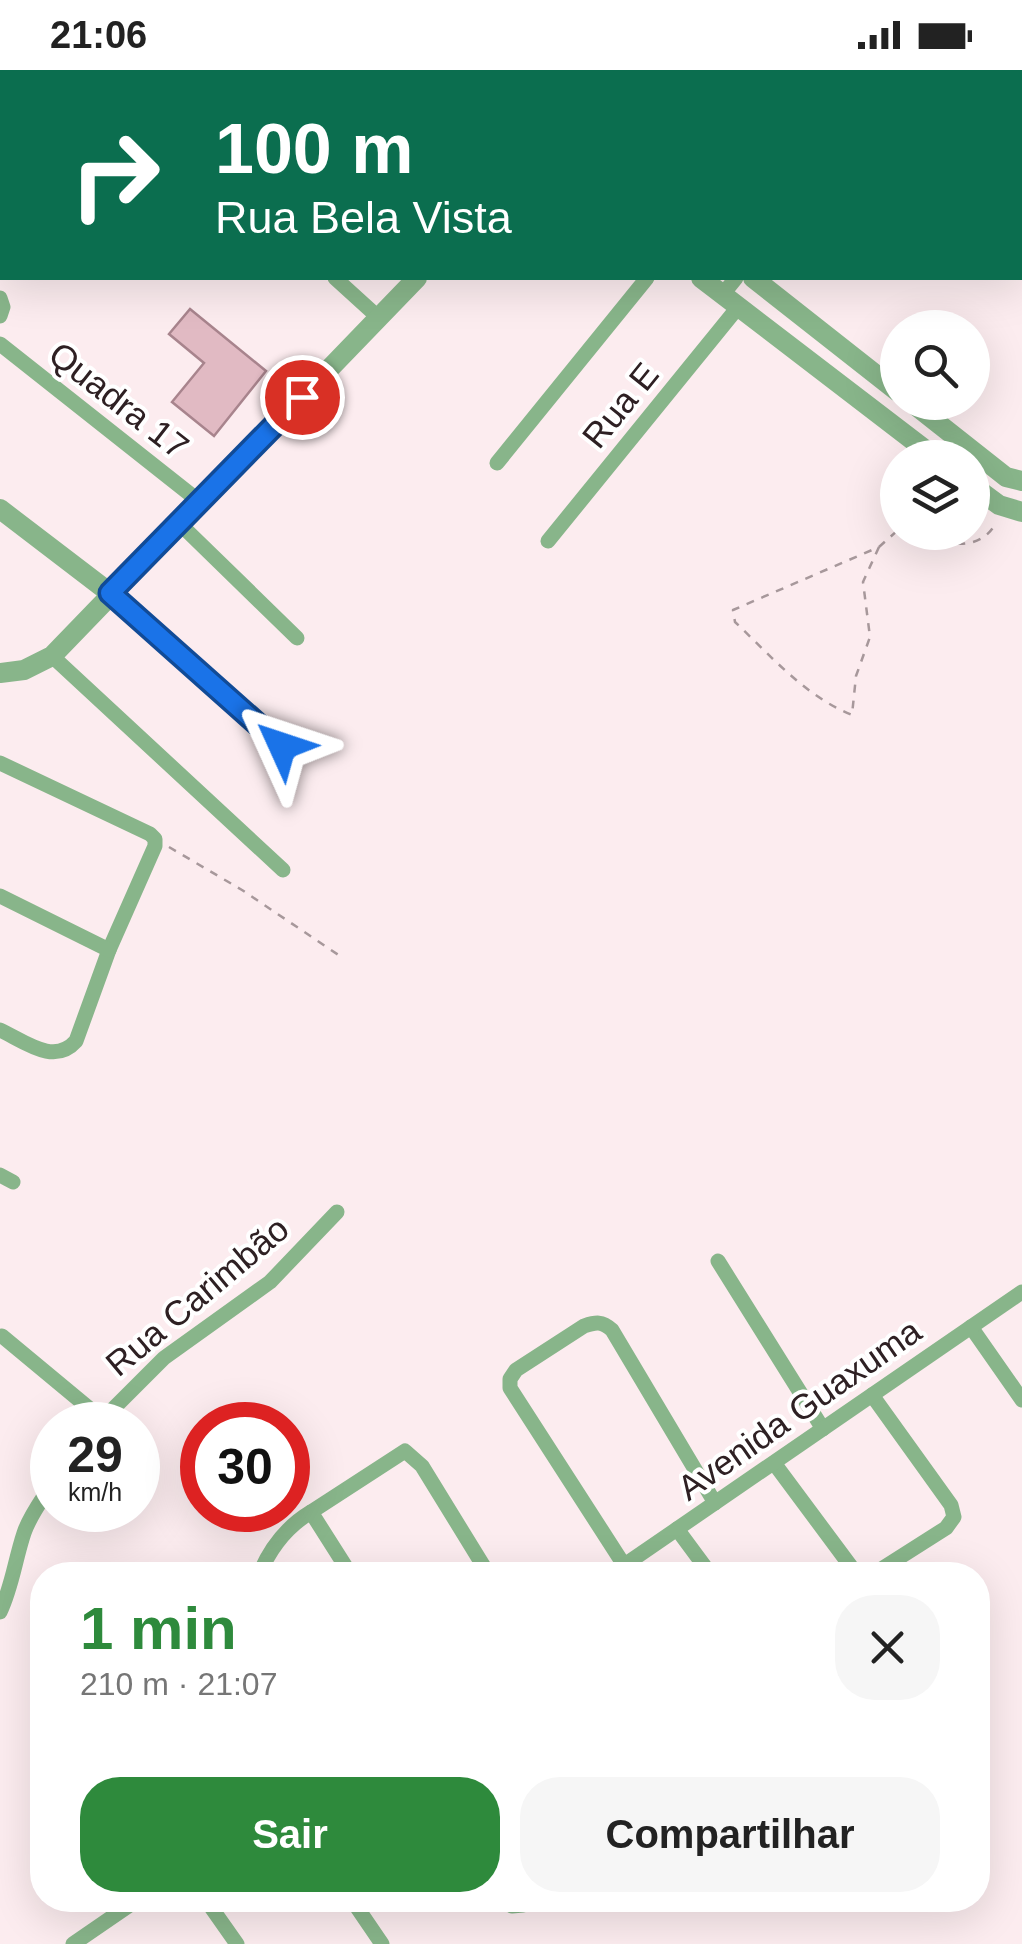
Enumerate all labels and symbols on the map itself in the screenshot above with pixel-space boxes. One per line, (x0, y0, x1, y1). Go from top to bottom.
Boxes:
street label: Quadra 17 (42, 334, 196, 466)
pin (260, 355, 345, 440)
street label: Rua E (574, 355, 666, 455)
position arrow (230, 694, 334, 798)
street label: Rua Carimbão (98, 1209, 296, 1383)
street label: Avenida Guaxuma (670, 1310, 928, 1507)
speed limit sign: 30 (180, 1402, 310, 1532)

